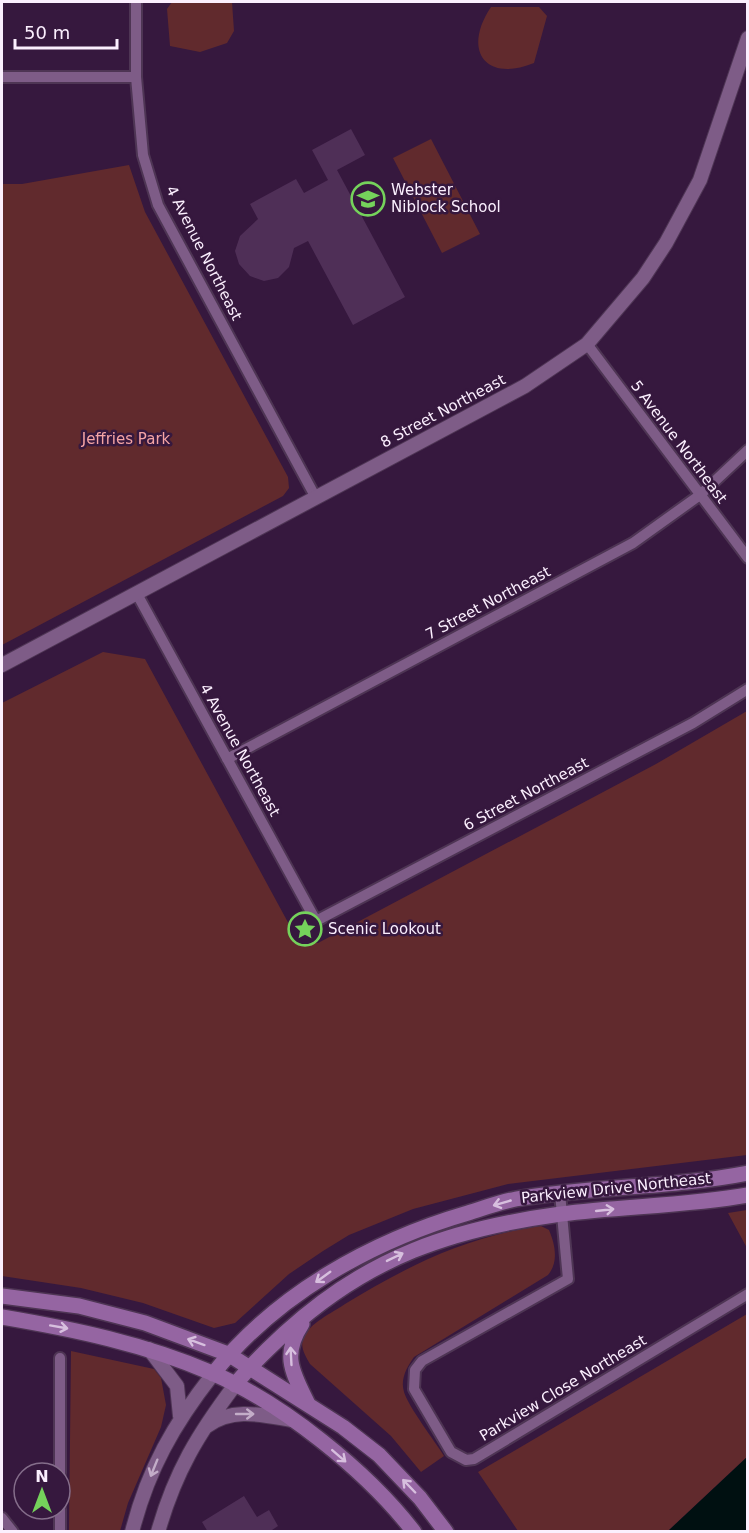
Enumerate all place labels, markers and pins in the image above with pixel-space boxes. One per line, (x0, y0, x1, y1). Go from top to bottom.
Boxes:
school or university icon: Webster Niblock School (350, 181, 386, 217)
place label: Webster Niblock School (391, 181, 501, 216)
place icon: Scenic Lookout (287, 911, 323, 947)
place label: Scenic Lookout (328, 920, 441, 938)

